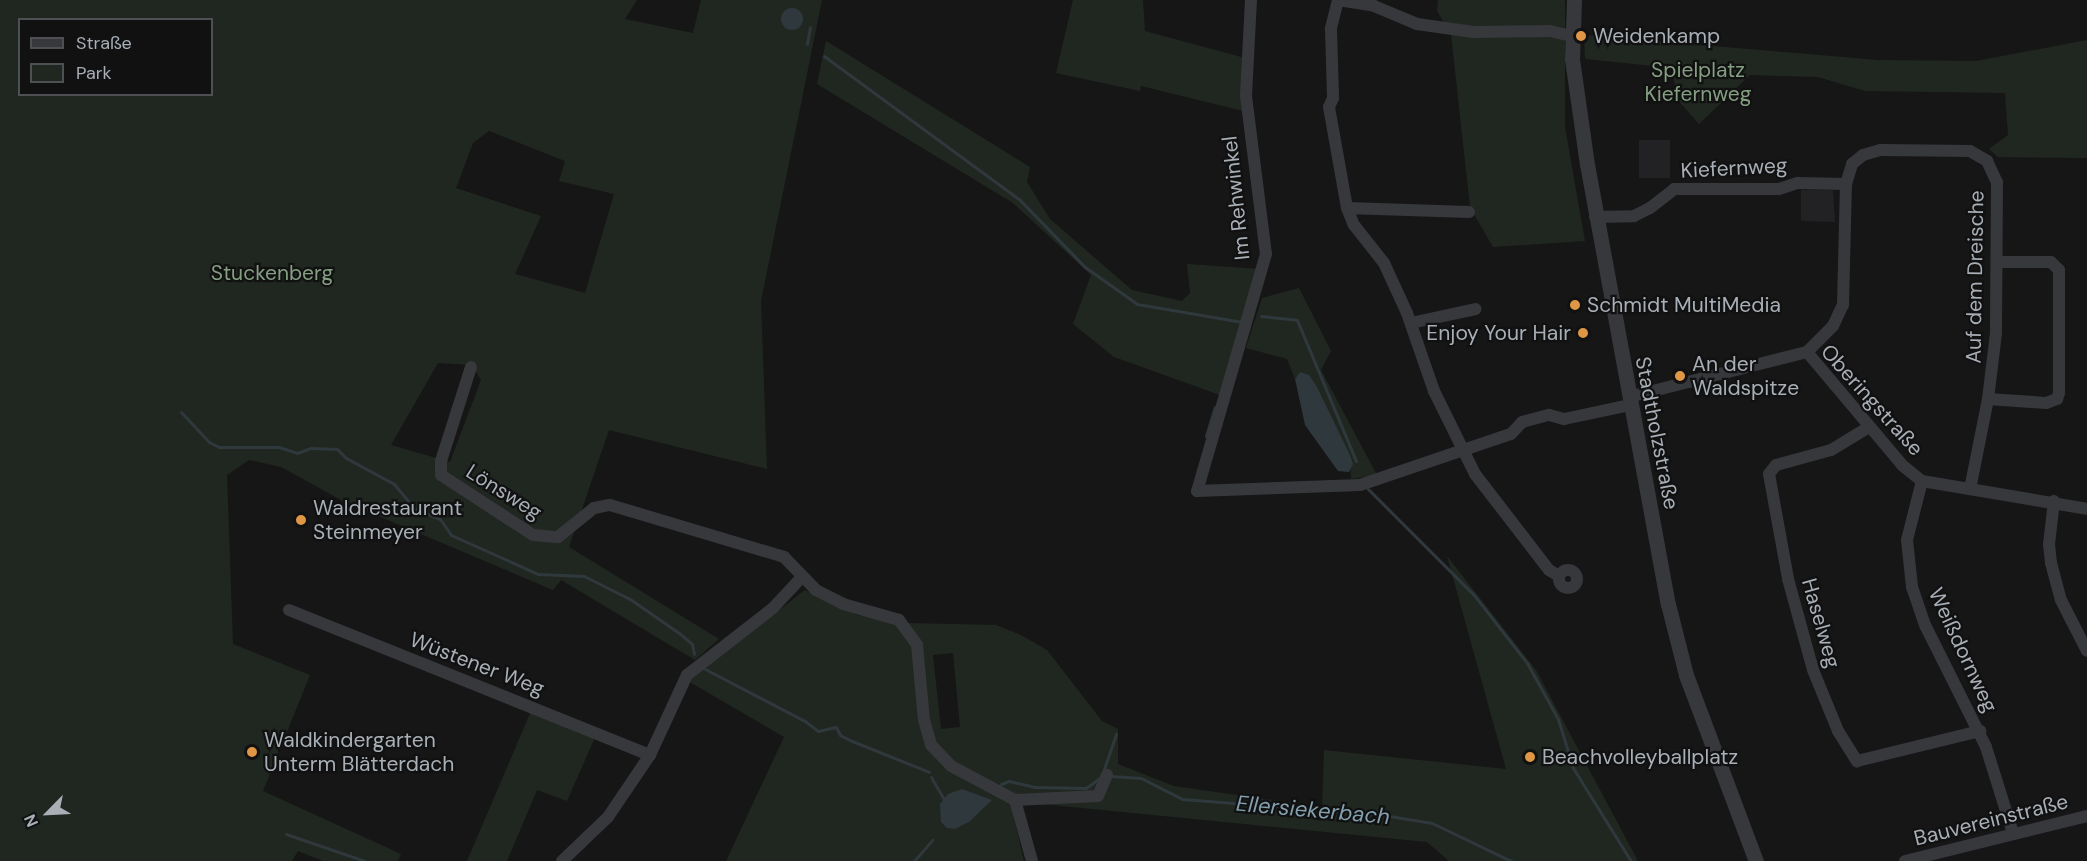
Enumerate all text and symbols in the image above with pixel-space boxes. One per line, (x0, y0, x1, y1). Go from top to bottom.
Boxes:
legend (18, 18, 213, 96)
place label: Weidenkamp (1593, 23, 1720, 49)
marker: Weidenkamp (1574, 29, 1588, 43)
text: Straße (76, 31, 132, 55)
park label: Spielplatz Kiefernweg (1645, 57, 1751, 107)
text: Park (76, 61, 112, 85)
street label: Im Rehwinkel (1217, 135, 1255, 261)
street label: Kiefernweg (1680, 153, 1788, 183)
street label: Auf dem Dreische (1961, 190, 1989, 364)
park label: Stuckenberg (211, 260, 333, 286)
place label: Schmidt MultiMedia (1587, 292, 1781, 318)
marker: Schmidt MultiMedia (1568, 298, 1582, 312)
place label: Enjoy Your Hair (1426, 320, 1571, 346)
marker: Enjoy Your Hair (1576, 326, 1590, 340)
street label: Oberingstraße (1815, 339, 1929, 461)
place label: An der Waldspitze (1692, 351, 1799, 401)
street label: Stadtholzstraße (1630, 354, 1684, 512)
marker: An der Waldspitze (1673, 369, 1687, 383)
street label: Lönsweg (462, 459, 546, 525)
place label: Waldrestaurant Steinmeyer (313, 495, 462, 545)
marker: Waldrestaurant Steinmeyer (294, 513, 308, 527)
street label: Haselweg (1796, 575, 1846, 671)
street label: Weißdornweg (1923, 584, 2003, 716)
street label: Wüstener Weg (406, 627, 548, 701)
place label: Waldkindergarten Unterm Blätterdach (264, 727, 454, 777)
place label: Beachvolleyballplatz (1542, 744, 1738, 770)
marker: Waldkindergarten Unterm Blätterdach (245, 745, 259, 759)
marker: Beachvolleyballplatz (1523, 750, 1537, 764)
north arrow (18, 783, 78, 843)
street label: Bauvereinstraße (1911, 789, 2071, 851)
water label: Ellersiekerbach (1235, 790, 1391, 830)
text: N (19, 811, 43, 830)

